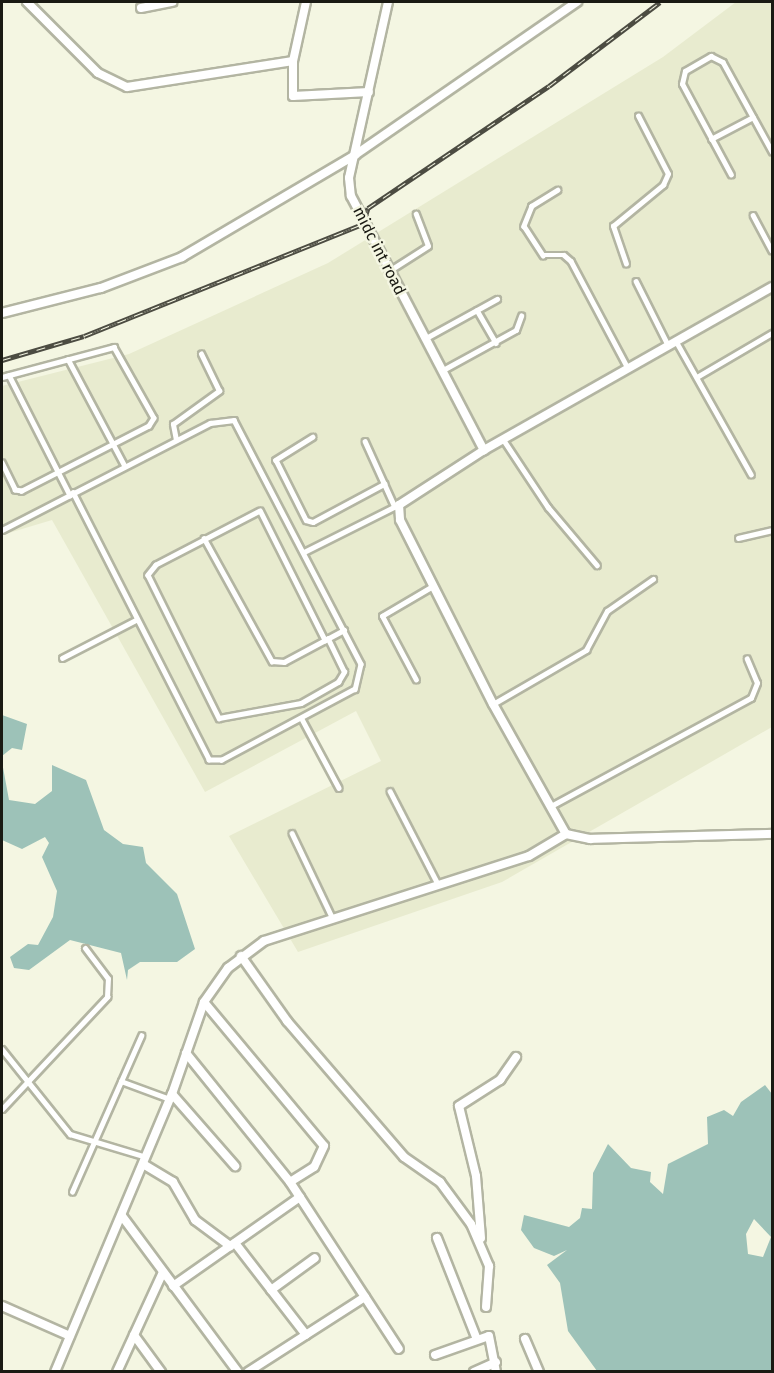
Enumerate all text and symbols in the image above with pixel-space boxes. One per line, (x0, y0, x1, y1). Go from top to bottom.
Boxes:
street label: midc int road (348, 204, 410, 298)

